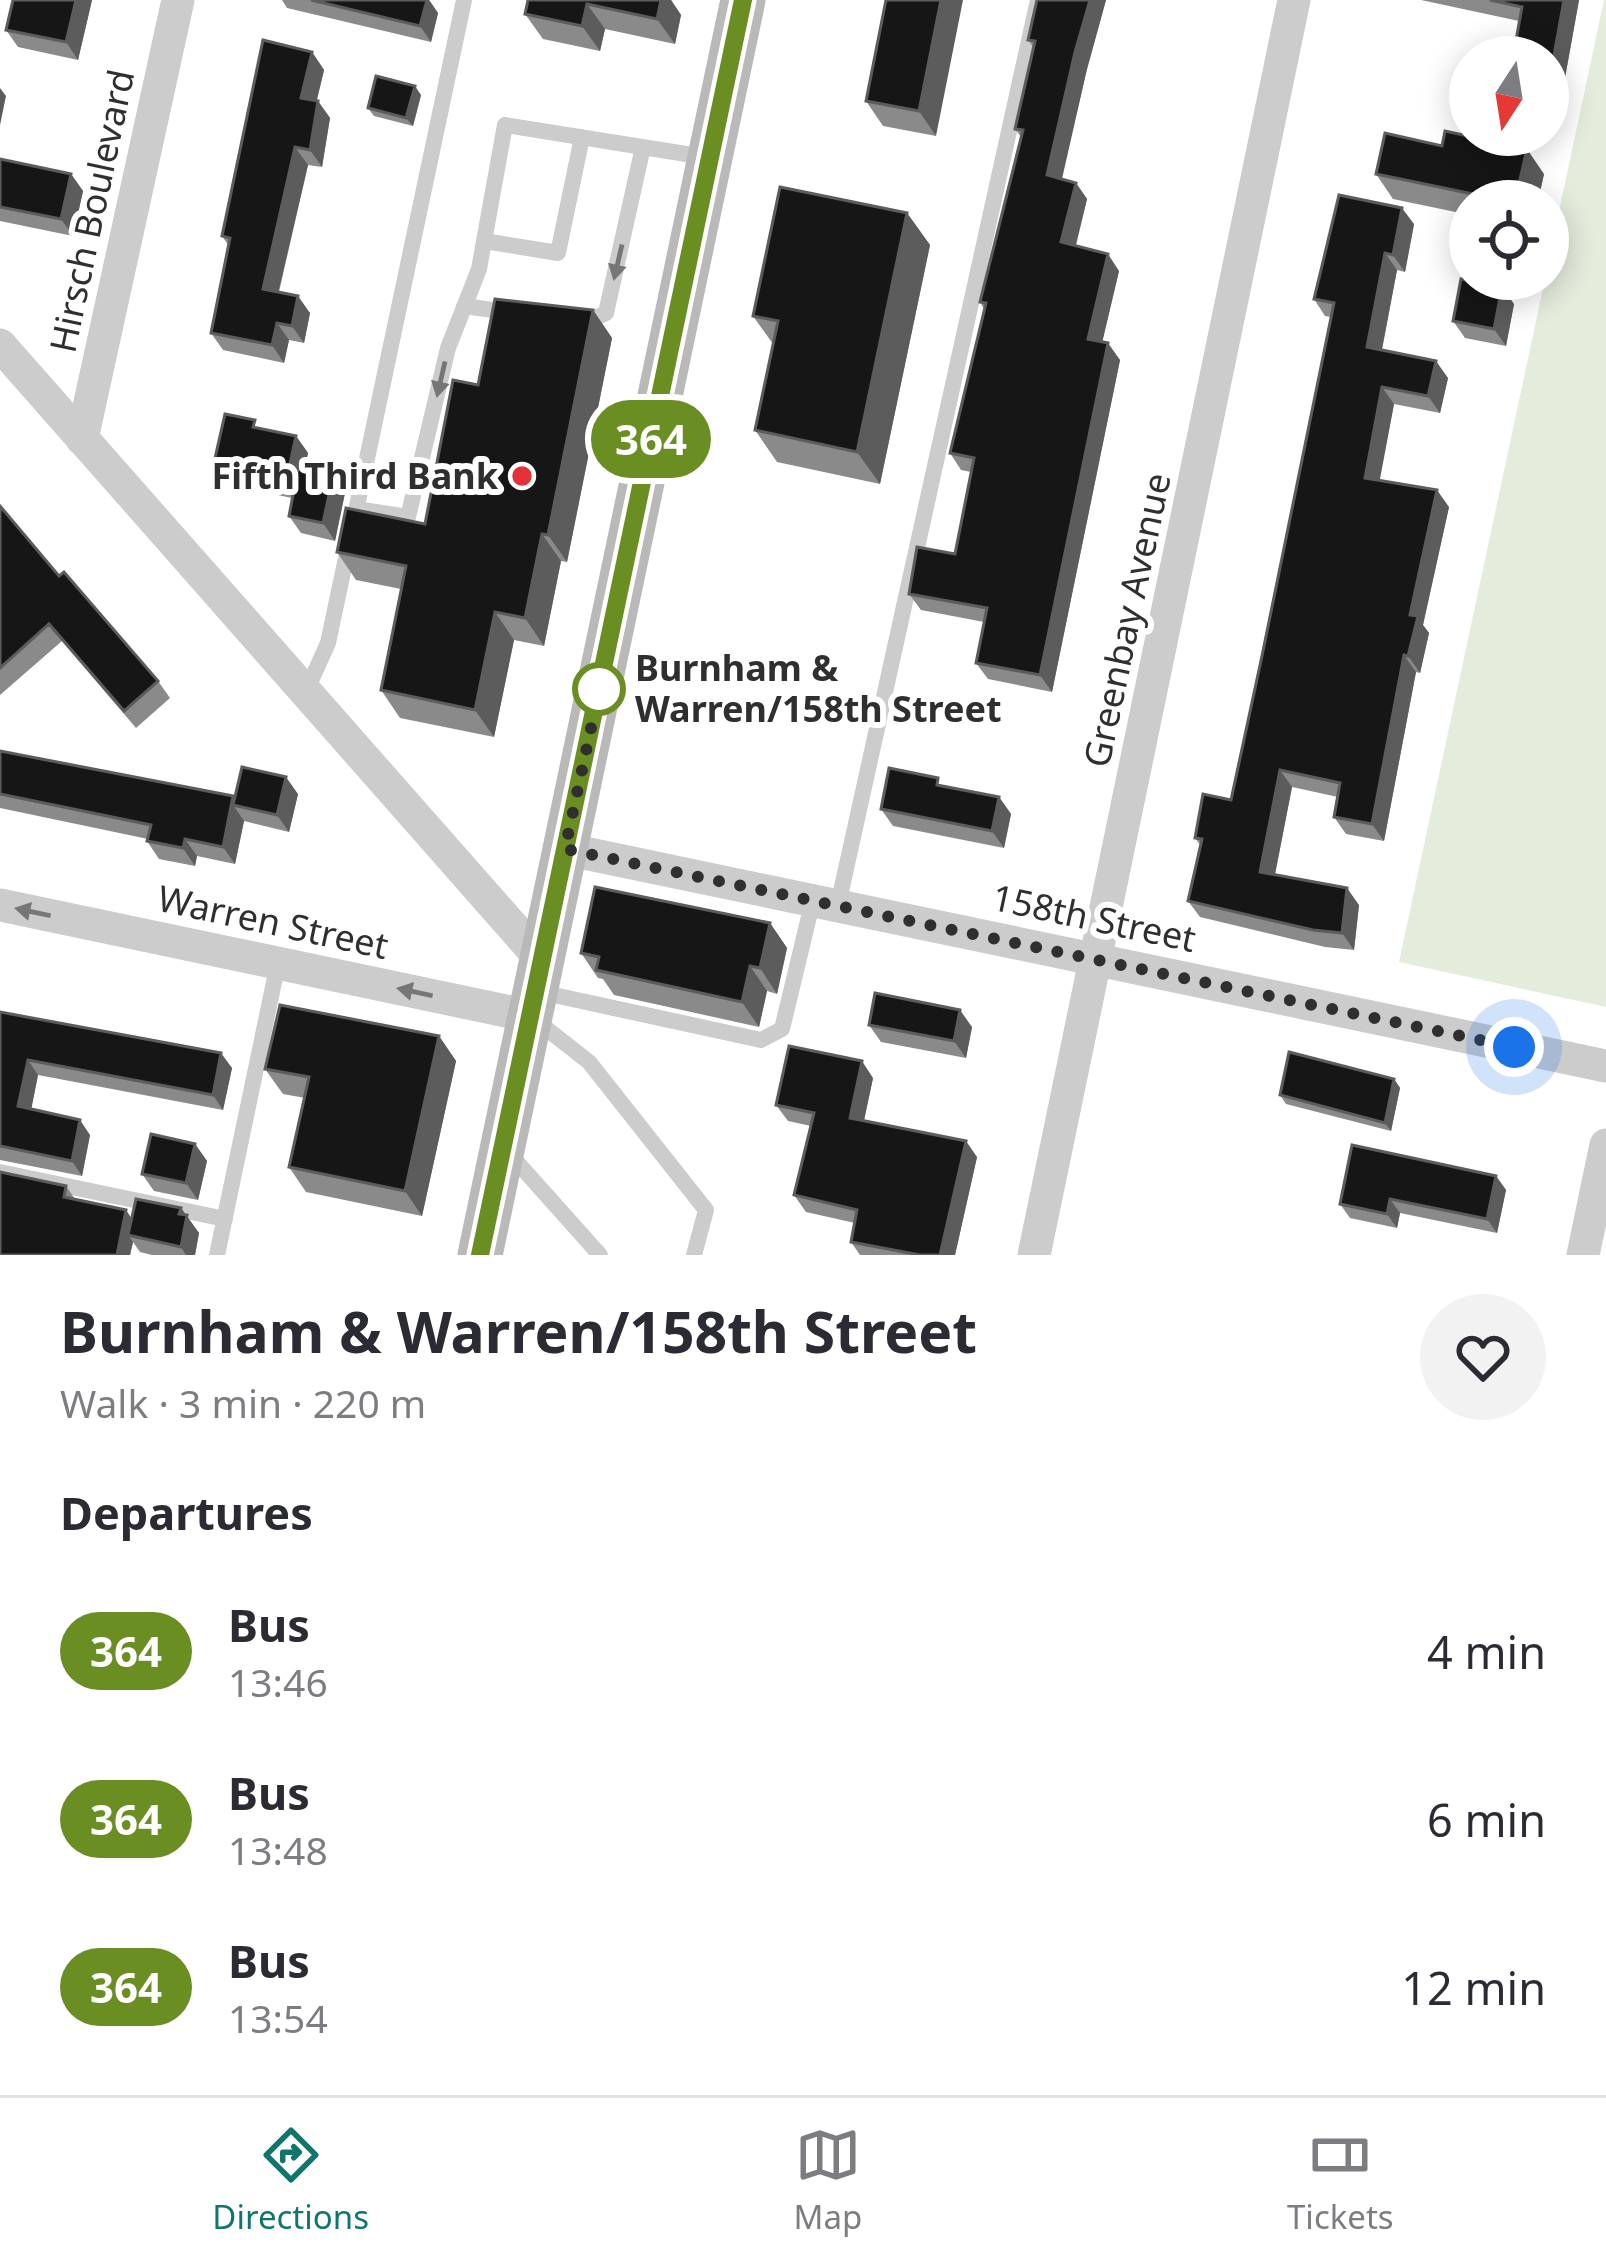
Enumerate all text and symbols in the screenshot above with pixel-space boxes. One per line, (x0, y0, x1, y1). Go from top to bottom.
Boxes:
north arrow (1449, 36, 1569, 156)
map controls (1449, 36, 1569, 300)
street label: Hirsch Boulevard (38, 65, 145, 357)
button: locate (1449, 180, 1569, 300)
one-way arrow (607, 243, 626, 281)
one-way arrow (430, 361, 449, 398)
line badge: 364 (582, 400, 720, 478)
text: 364 (615, 410, 687, 467)
place label: Fifth Third Bank (212, 451, 499, 500)
marker: Fifth Third Bank (509, 463, 535, 489)
street label: Greenbay Avenue (1071, 468, 1182, 772)
place label: Burnham & Warren/158th Street (635, 643, 1002, 733)
marker: Burnham & Warren/158th Street (574, 664, 624, 714)
street label: 158th Street (988, 872, 1200, 963)
street label: Warren Street (153, 873, 393, 970)
one-way arrow (14, 902, 52, 921)
one-way arrow (396, 982, 434, 1001)
your location (1484, 1017, 1544, 1077)
text: Burnham & Warren/158th Street (60, 1292, 977, 1370)
button: heart (1420, 1294, 1546, 1420)
text: Walk · 3 min · 220 m (60, 1376, 426, 1429)
text: Departures (60, 1482, 313, 1543)
text: Bus (228, 1594, 310, 1655)
text: 4 min (1427, 1621, 1546, 1682)
text: 364 (90, 1622, 162, 1679)
text: 13:46 (228, 1655, 328, 1708)
text: Bus (228, 1762, 310, 1823)
text: 6 min (1427, 1789, 1546, 1850)
text: 364 (90, 1790, 162, 1847)
text: 13:48 (228, 1823, 328, 1876)
text: Bus (228, 1930, 310, 1991)
text: 12 min (1401, 1957, 1546, 2018)
text: 364 (90, 1958, 162, 2015)
text: 13:54 (228, 1991, 328, 2044)
tab: Directions (212, 2122, 369, 2239)
tab: Map (794, 2122, 862, 2239)
tab: Tickets (1287, 2122, 1394, 2239)

